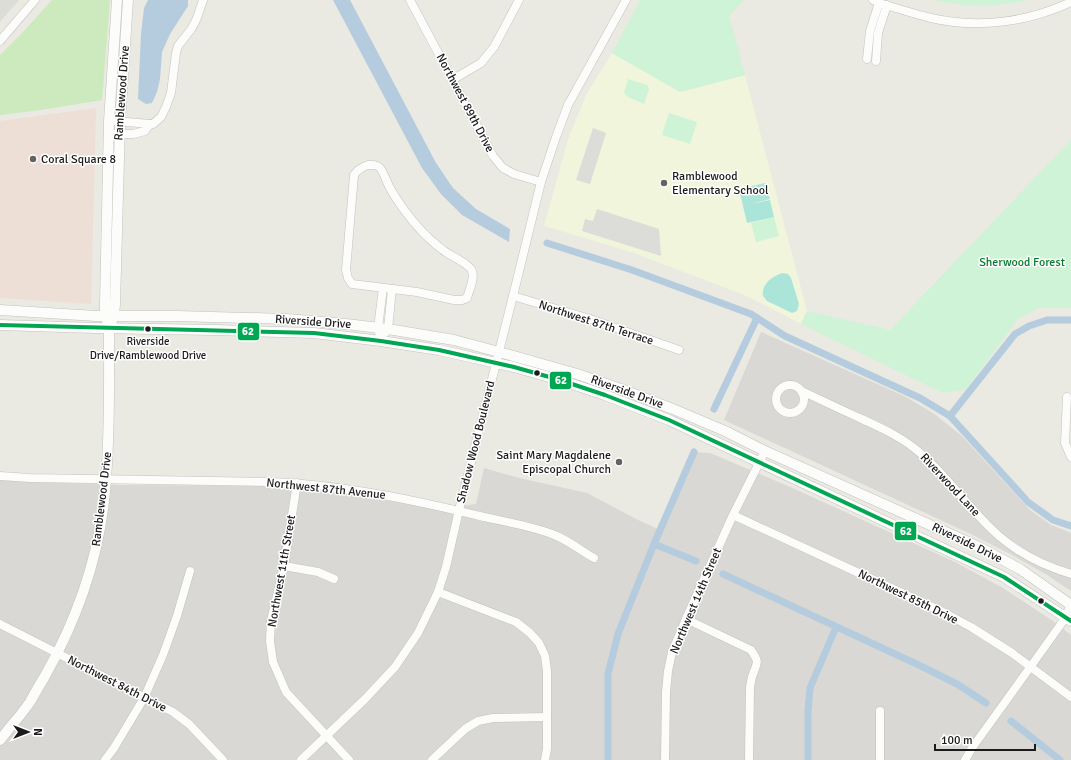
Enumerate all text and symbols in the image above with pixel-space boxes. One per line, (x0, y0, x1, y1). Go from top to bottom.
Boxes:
street label: Ramblewood Drive (111, 45, 133, 141)
street label: Northwest 89th Drive (433, 51, 497, 155)
place label: Coral Square 8 (41, 152, 116, 167)
marker: Coral Square 8 (28, 154, 38, 164)
place label: Ramblewood Elementary School (672, 169, 769, 198)
marker: Ramblewood Elementary School (659, 178, 669, 188)
park label: Sherwood Forest (979, 255, 1065, 270)
street label: Northwest 87th Terrace (537, 297, 655, 349)
street label: Riverside Drive (274, 312, 352, 332)
line badge: 62 (237, 322, 260, 341)
marker: Riverside Drive/Ramblewood Drive (143, 324, 153, 334)
text: 62 (242, 325, 254, 338)
place label: Riverside Drive/Ramblewood Drive (90, 335, 206, 362)
unlabelled marker (532, 368, 542, 378)
line badge: 62 (549, 371, 572, 390)
street label: Riverside Drive (589, 372, 665, 412)
text: 62 (555, 374, 567, 387)
street label: Shadow Wood Boulevard (454, 379, 498, 505)
place label: Saint Mary Magdalene Episcopal Church (496, 448, 611, 477)
street label: Riverwood Lane (917, 450, 983, 520)
street label: Ramblewood Drive (89, 451, 115, 547)
marker: Saint Mary Magdalene Episcopal Church (614, 457, 624, 467)
street label: Northwest 87th Avenue (265, 475, 387, 503)
street label: Northwest 11th Street (265, 514, 299, 628)
street label: Riverside Drive (929, 520, 1005, 566)
line badge: 62 (894, 521, 917, 541)
text: 62 (900, 525, 912, 538)
street label: Northwest 14th Street (667, 546, 725, 656)
street label: Northwest 85th Drive (856, 566, 960, 628)
unlabelled marker (1036, 596, 1046, 606)
street label: Northwest 84th Drive (65, 652, 169, 716)
north arrow (8, 712, 48, 752)
scale bar (935, 726, 1035, 752)
text: N (31, 728, 44, 736)
text: 100 m (941, 733, 973, 748)

